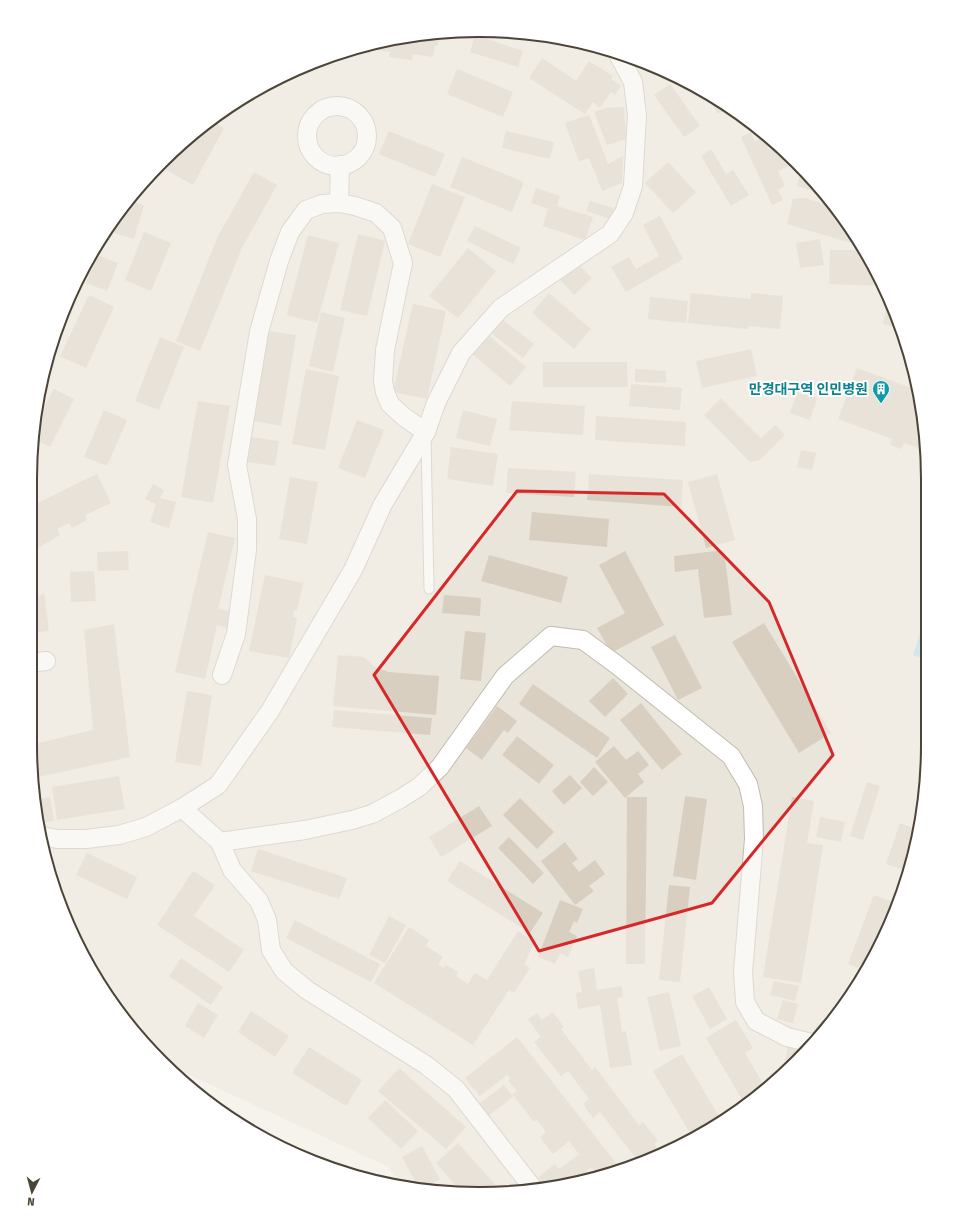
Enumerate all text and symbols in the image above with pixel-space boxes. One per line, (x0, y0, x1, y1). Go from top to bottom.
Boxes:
building icon: 만경대구역 인민병원 (871, 379, 891, 404)
place label: 만경대구역 인민병원 (749, 381, 868, 398)
north arrow (12, 1172, 52, 1212)
text: N (27, 1195, 35, 1208)

